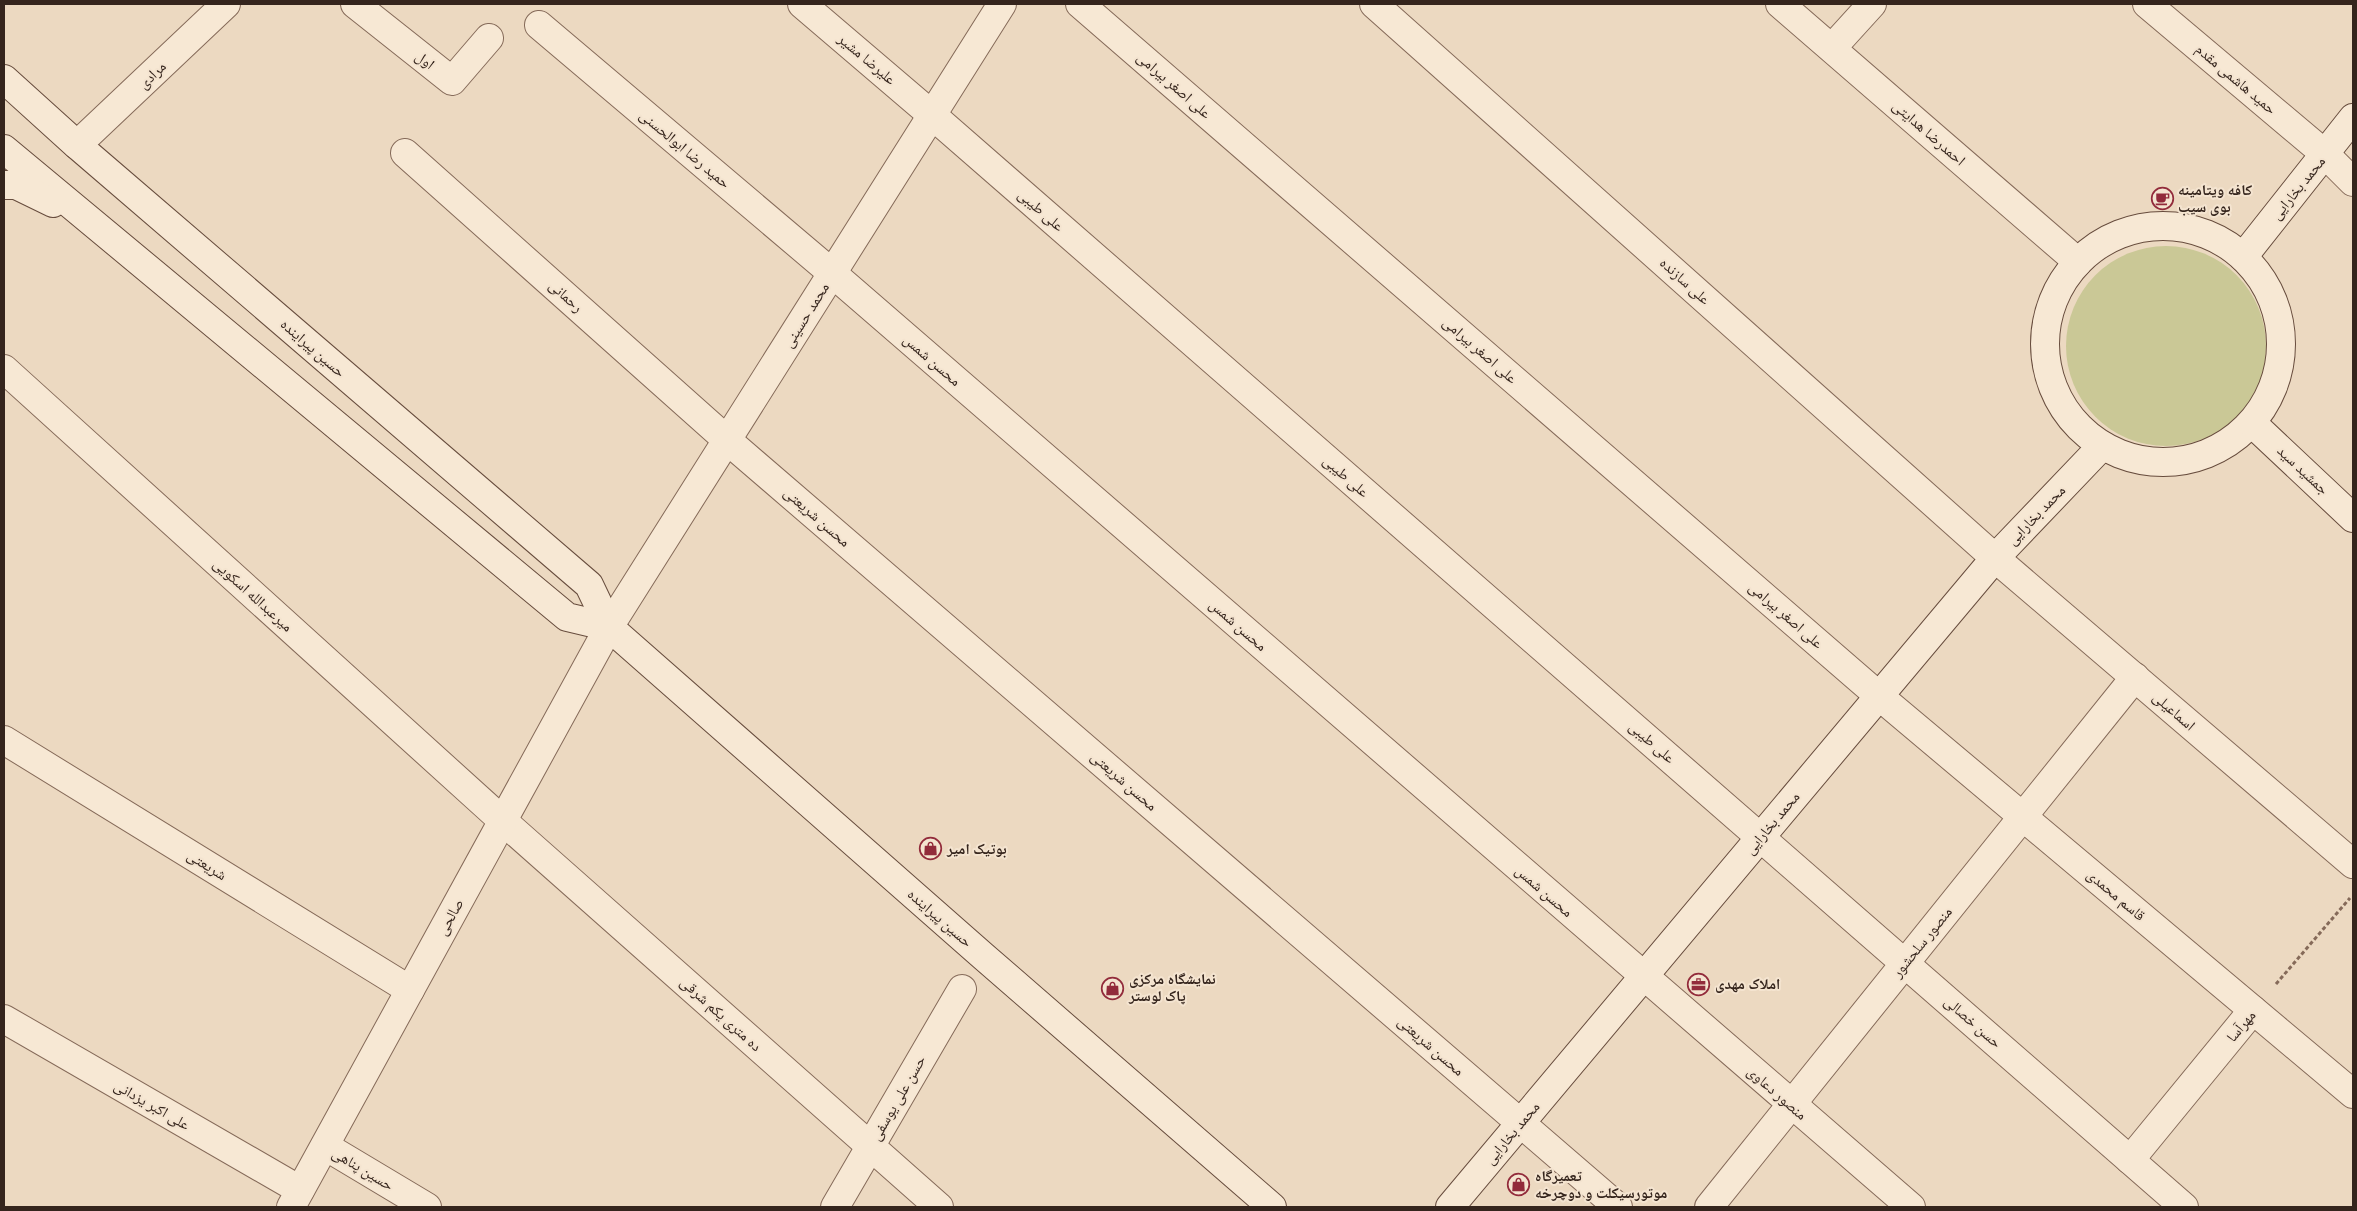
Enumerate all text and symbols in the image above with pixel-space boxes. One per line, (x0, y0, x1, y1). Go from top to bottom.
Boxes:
street label: علیرضا مشیر (834, 28, 901, 89)
street label: حمید هاشمی مقدم (2191, 39, 2281, 119)
street label: اول (411, 46, 439, 74)
street label: علی اصغر بیرامی (1132, 47, 1216, 123)
street label: مرادی (134, 57, 171, 93)
street label: احمدرضا هدایتی (1888, 96, 1970, 170)
street label: حمید رضا ابوالحسنی (635, 105, 735, 193)
street label: محمد بخارایی (2266, 152, 2330, 224)
place label: کافه ویتامینه بوی سیب (2178, 180, 2252, 216)
street label: علی طیبی (1014, 184, 1069, 236)
cafe icon: کافه ویتامینه بوی سیب (2150, 187, 2174, 211)
street label: علی سازنده (1655, 253, 1715, 309)
street label: رحمانی (545, 275, 588, 317)
street label: محمد حسینی (778, 279, 834, 351)
street label: علی اصغر بیرامی (1438, 312, 1522, 388)
street label: حسین پیراینده (276, 314, 350, 382)
street label: محسن شمس (899, 329, 965, 391)
street label: جمشید سید (2273, 441, 2334, 499)
street label: علی طیبی (1319, 450, 1374, 502)
street label: محمد بخارایی (2002, 480, 2070, 549)
street label: محسن شریعتی (779, 483, 855, 552)
street label: میرعبدالله اسکویی (209, 554, 297, 636)
street label: علی اصغر بیرامی (1744, 577, 1828, 653)
street label: محسن شمس (1205, 594, 1271, 656)
street label: اسماعیلی (2148, 687, 2200, 735)
street label: علی طیبی (1625, 716, 1680, 768)
street label: محسن شریعتی (1086, 747, 1162, 816)
street label: محمد بخارایی (1740, 787, 1804, 859)
shop icon: بوتیک امیر (919, 837, 943, 861)
place label: بوتیک امیر (946, 839, 1007, 858)
street label: شریعتی (183, 845, 231, 885)
street label: محسن شمس (1511, 860, 1577, 922)
street label: قاسم محمدی (2082, 865, 2150, 925)
street label: حسین پیراینده (903, 884, 977, 952)
street label: صالحی (432, 895, 468, 939)
street label: منصور سلحشور (1887, 902, 1956, 982)
place label: نمایشگاه مرکزی پاک لوستر (1128, 969, 1216, 1005)
street label: ده متری یکم شرقی (676, 972, 766, 1056)
office icon: املاک مهدی (1687, 972, 1711, 996)
place label: املاک مهدی (1715, 974, 1780, 993)
shop icon: نمایشگاه مرکزی پاک لوستر (1101, 976, 1125, 1000)
street label: حسن خصالی (1940, 991, 2006, 1053)
street label: مهرآسا (2222, 1006, 2260, 1046)
street label: محسن شریعتی (1393, 1012, 1469, 1081)
street label: حسن علی یوسفی (866, 1051, 931, 1144)
street label: منصور دعاوی (1743, 1061, 1811, 1125)
street label: علی اکبر یزدانی (110, 1075, 194, 1135)
street label: محمد بخارایی (1480, 1097, 1544, 1169)
street label: حسین پناهی (329, 1143, 398, 1195)
place label: تعمیرگاه موتورسیکلت و دوچرخه (1535, 1166, 1667, 1202)
shop icon: تعمیرگاه موتورسیکلت و دوچرخه (1507, 1173, 1531, 1197)

